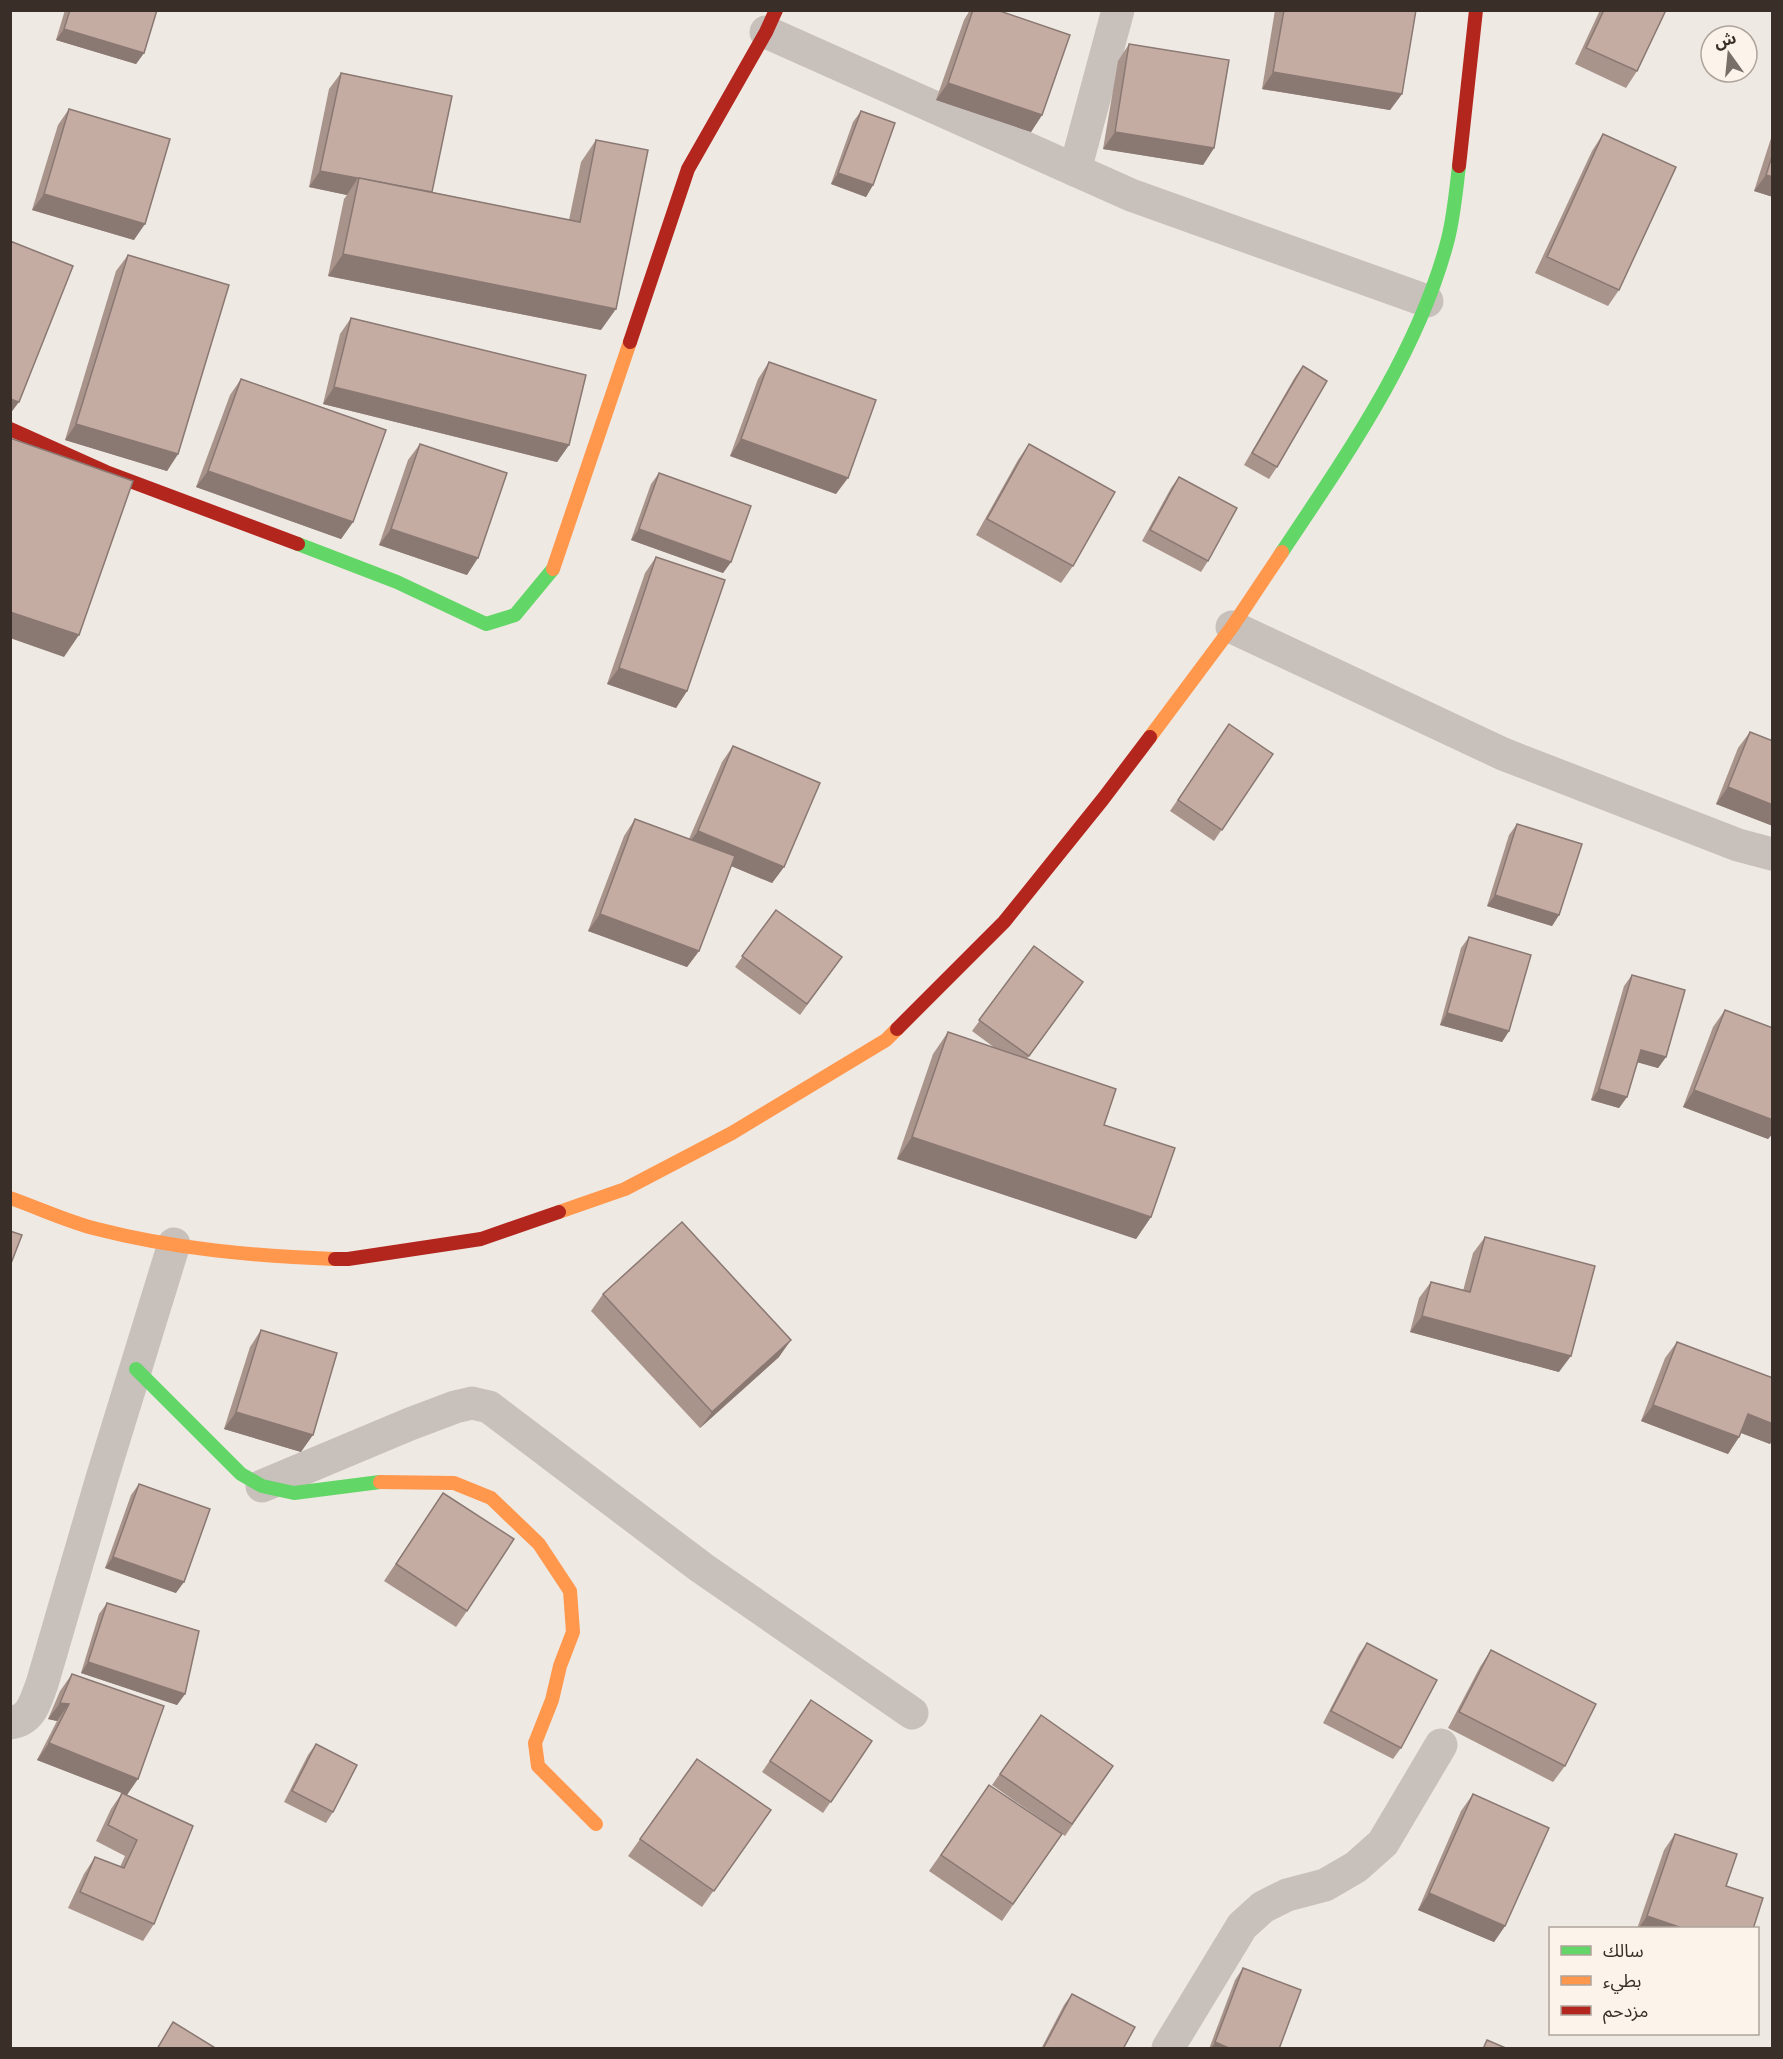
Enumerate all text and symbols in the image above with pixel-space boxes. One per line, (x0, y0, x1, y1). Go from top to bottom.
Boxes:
north arrow (1699, 24, 1759, 84)
text: ش (1712, 27, 1738, 52)
legend (1549, 1927, 1759, 2035)
text: سالك (1603, 1939, 1644, 1962)
text: بطيء (1603, 1969, 1641, 1994)
text: مزدحم (1603, 1999, 1648, 2024)

